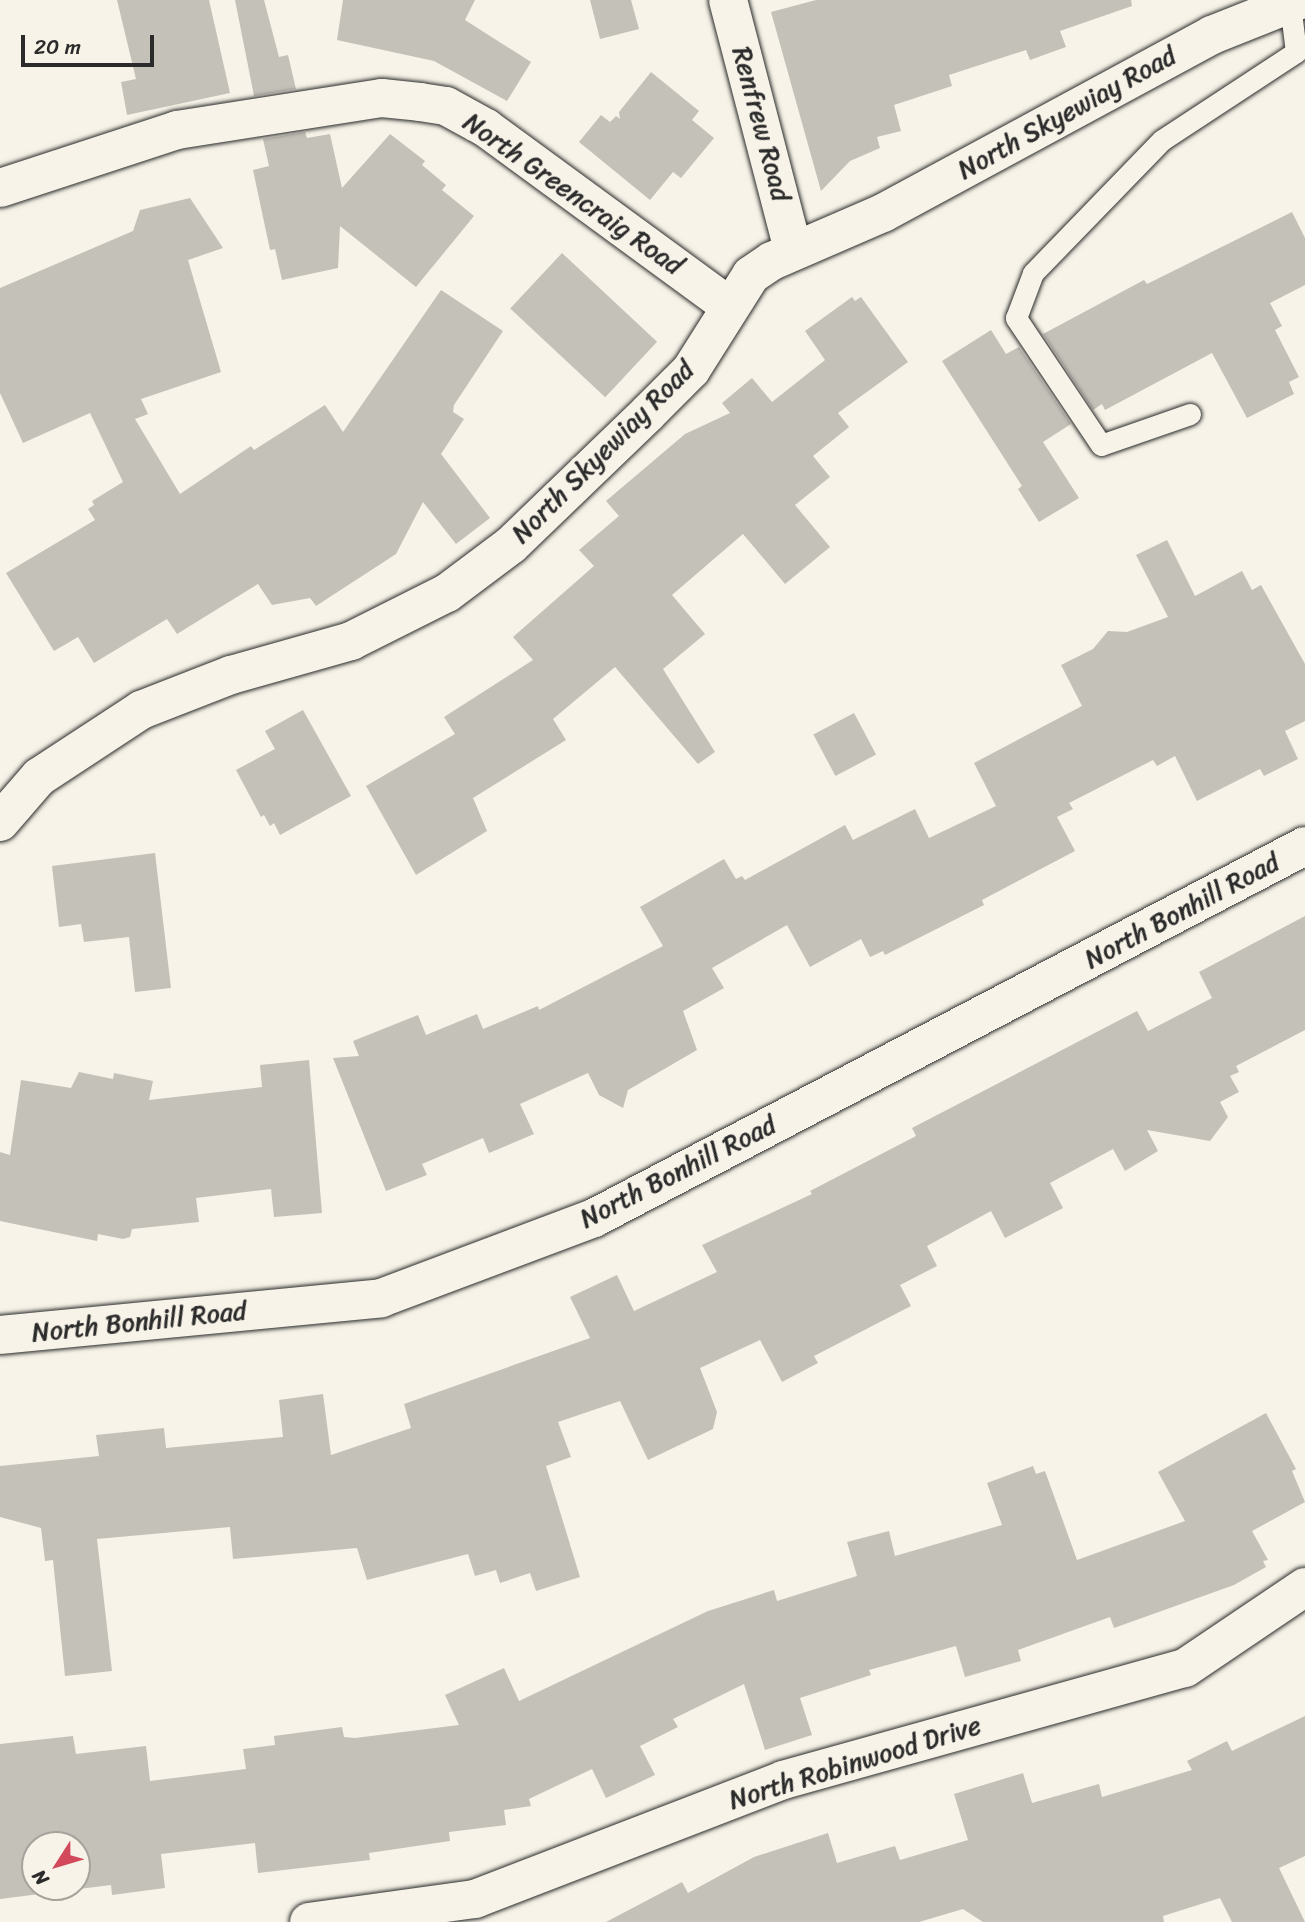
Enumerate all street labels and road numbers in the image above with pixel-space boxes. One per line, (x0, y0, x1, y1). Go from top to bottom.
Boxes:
street label: North Skyewiay Road (952, 40, 1182, 186)
street label: Renfrew Road (725, 43, 797, 205)
street label: North Greencraig Road (457, 106, 689, 282)
street label: North Skyewiay Road (505, 354, 701, 550)
street label: North Bonhill Road (1080, 847, 1284, 975)
street label: North Bonhill Road (575, 1109, 781, 1235)
street label: North Bonhill Road (30, 1295, 248, 1349)
street label: North Robinwood Drive (725, 1710, 985, 1816)

